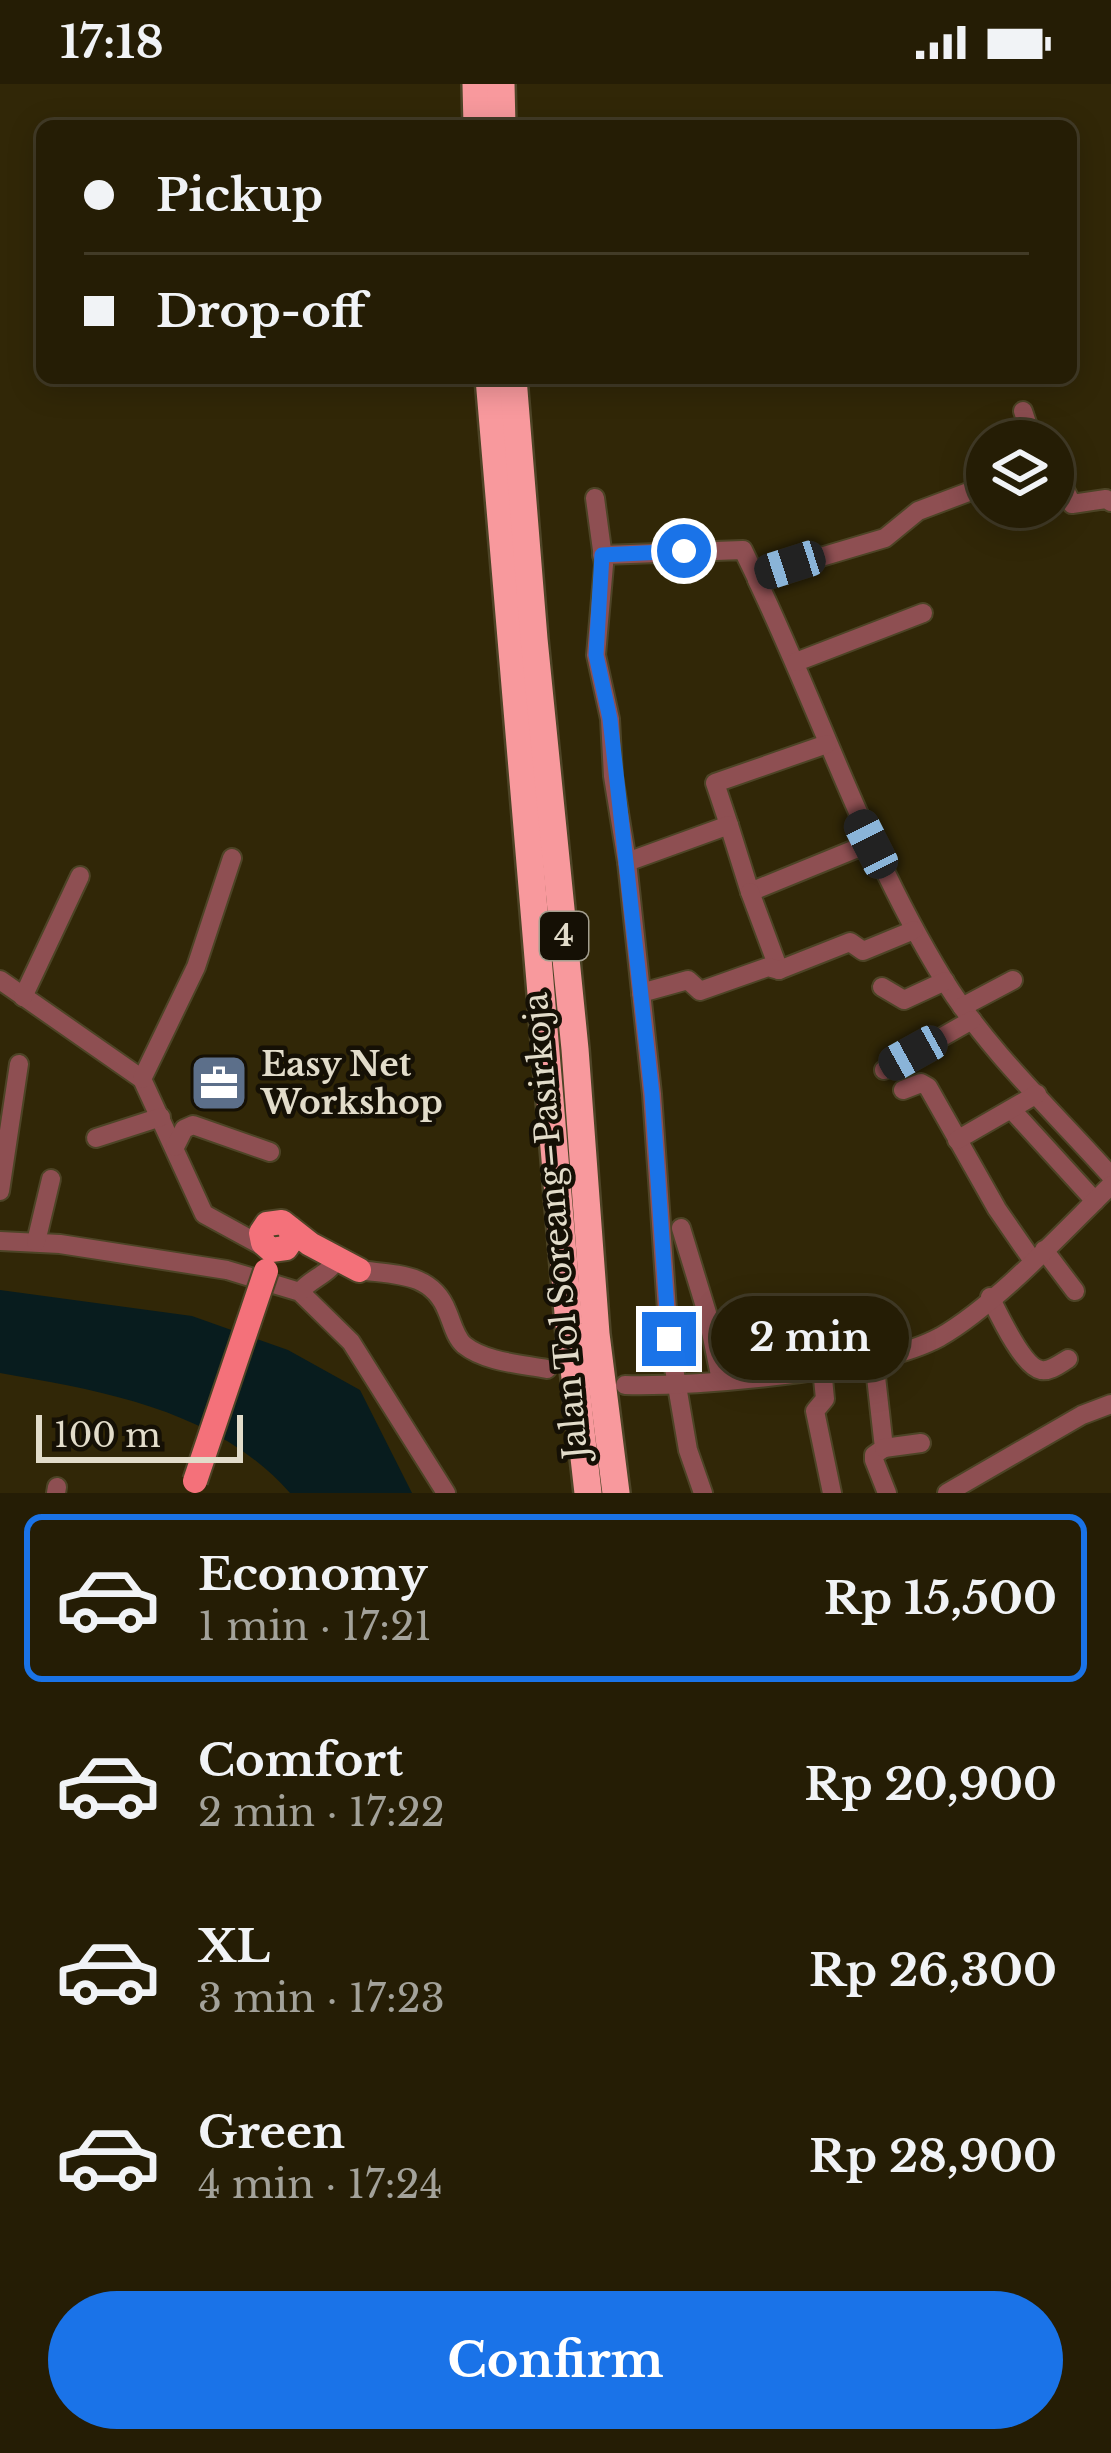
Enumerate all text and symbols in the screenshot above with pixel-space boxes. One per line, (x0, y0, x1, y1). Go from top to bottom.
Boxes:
text: 17:18 (60, 14, 164, 70)
text: Pickup (156, 167, 323, 223)
text: Drop-off (156, 283, 366, 339)
map controls (966, 420, 1074, 528)
button: layers (966, 420, 1074, 528)
route start (657, 524, 711, 578)
car (750, 537, 830, 593)
car (839, 804, 903, 884)
road number: 4 (540, 912, 588, 960)
street label: Jalan Tol Soreang–Pasirkoja (515, 990, 597, 1465)
car (873, 1020, 953, 1086)
place label: Easy Net Workshop (260, 1044, 443, 1123)
office icon: Easy Net Workshop (188, 1052, 250, 1114)
callout: 2 min (711, 1297, 909, 1381)
route end (642, 1312, 696, 1366)
text: 2 min (749, 1313, 871, 1362)
scale bar (36, 1409, 243, 1462)
text: 100 m (54, 1415, 161, 1456)
icon: car (54, 1544, 162, 1652)
text: Economy (198, 1546, 428, 1602)
text: Rp 15,500 (824, 1570, 1057, 1626)
text: 1 min · 17:21 (198, 1602, 432, 1651)
icon: car (54, 1730, 162, 1838)
text: Comfort (198, 1732, 403, 1788)
text: Rp 20,900 (805, 1756, 1057, 1812)
text: 2 min · 17:22 (198, 1788, 445, 1837)
icon: car (54, 1916, 162, 2024)
text: XL (198, 1918, 270, 1974)
text: Rp 26,300 (809, 1942, 1057, 1998)
text: 3 min · 17:23 (198, 1974, 445, 2023)
icon: car (54, 2102, 162, 2210)
text: Green (198, 2104, 345, 2160)
text: Rp 28,900 (809, 2128, 1057, 2184)
text: 4 min · 17:24 (198, 2160, 442, 2209)
button: Confirm (48, 2291, 1063, 2429)

